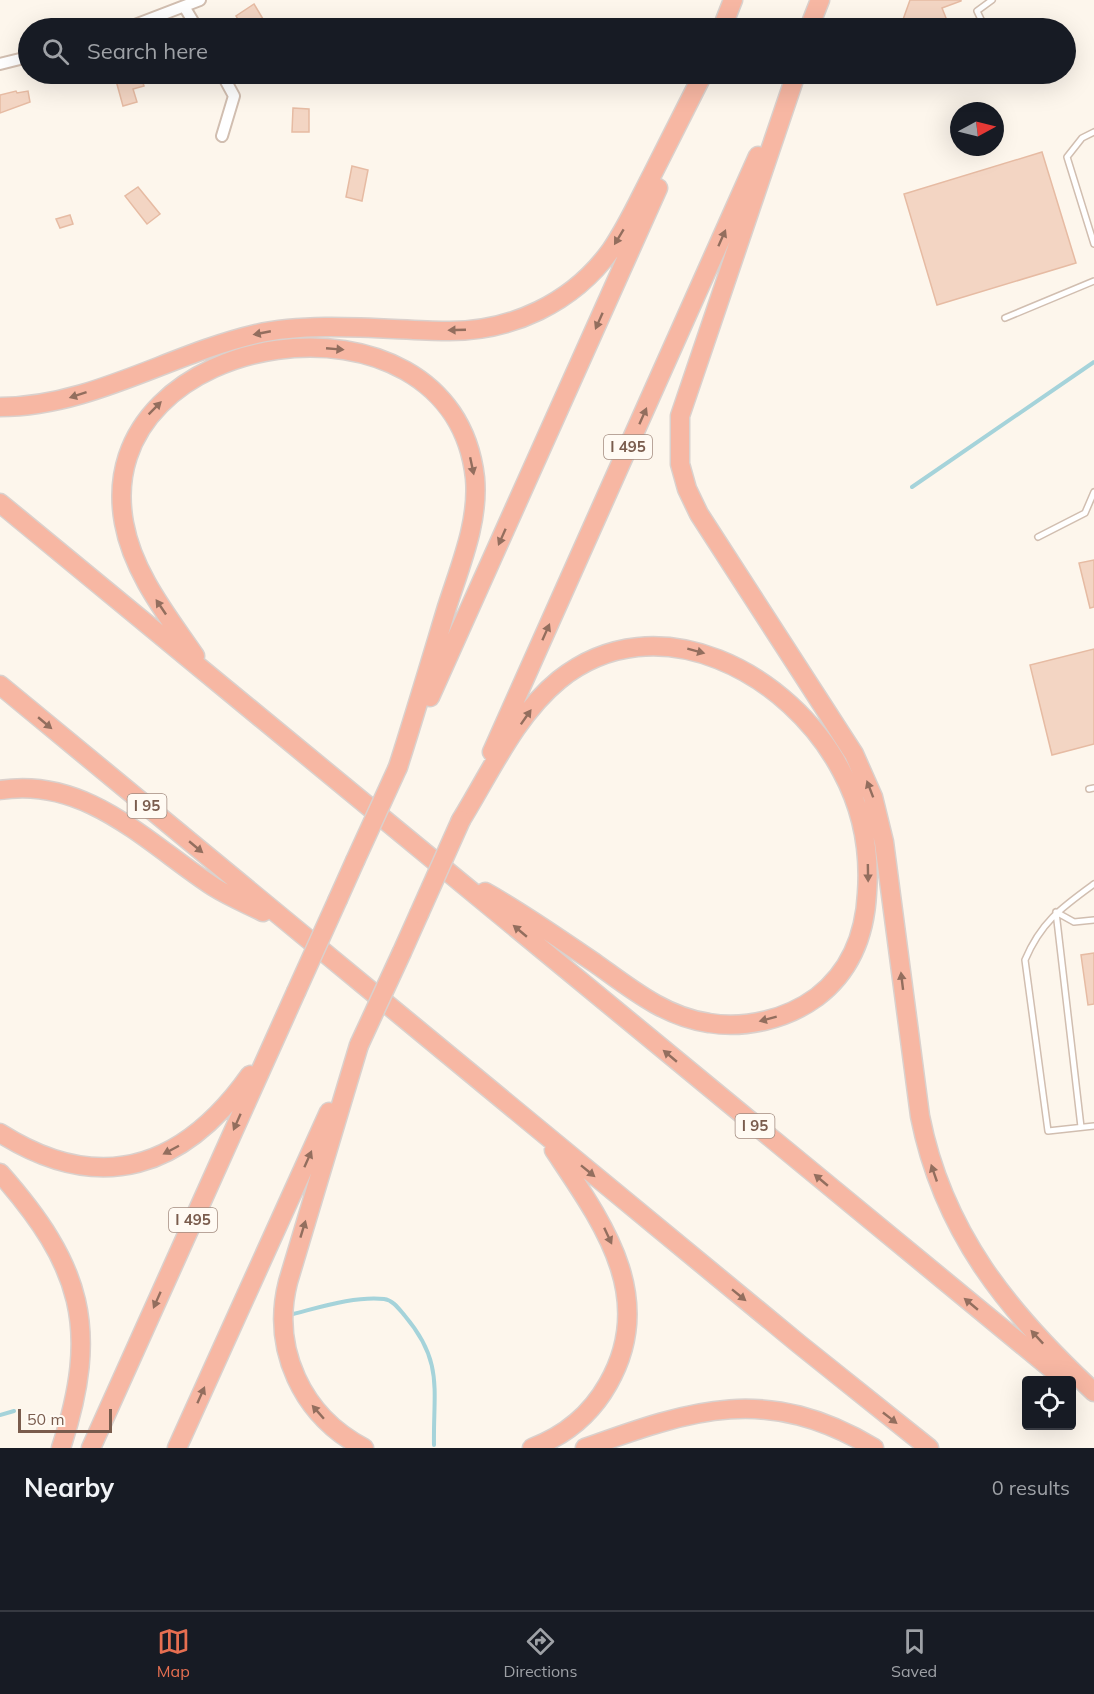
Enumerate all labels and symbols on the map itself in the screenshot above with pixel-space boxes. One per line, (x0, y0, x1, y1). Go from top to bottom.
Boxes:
north arrow (950, 102, 1004, 156)
one-way arrow (613, 229, 624, 245)
one-way arrow (718, 229, 727, 246)
one-way arrow (594, 312, 604, 330)
one-way arrow (448, 326, 467, 335)
one-way arrow (253, 329, 272, 338)
one-way arrow (325, 344, 344, 354)
one-way arrow (69, 391, 87, 400)
one-way arrow (148, 402, 162, 416)
one-way arrow (638, 407, 647, 424)
road number: I 495 (604, 435, 652, 459)
one-way arrow (468, 456, 477, 475)
one-way arrow (497, 528, 507, 546)
one-way arrow (155, 599, 167, 615)
one-way arrow (541, 623, 551, 641)
one-way arrow (687, 647, 705, 657)
one-way arrow (520, 709, 532, 725)
one-way arrow (37, 716, 53, 729)
one-way arrow (865, 780, 875, 798)
road number: I 95 (128, 794, 166, 818)
one-way arrow (188, 840, 203, 852)
one-way arrow (863, 863, 872, 882)
one-way arrow (512, 925, 528, 938)
one-way arrow (897, 971, 907, 990)
one-way arrow (758, 1015, 777, 1025)
one-way arrow (662, 1049, 678, 1062)
one-way arrow (233, 1113, 242, 1130)
road number: I 95 (736, 1114, 774, 1138)
one-way arrow (162, 1145, 179, 1155)
one-way arrow (303, 1151, 312, 1168)
one-way arrow (580, 1164, 595, 1177)
one-way arrow (929, 1164, 938, 1182)
one-way arrow (813, 1174, 828, 1186)
road number: I 495 (169, 1208, 217, 1232)
one-way arrow (299, 1220, 308, 1238)
one-way arrow (603, 1228, 612, 1245)
one-way arrow (731, 1288, 746, 1301)
one-way arrow (153, 1291, 162, 1308)
one-way arrow (964, 1298, 979, 1311)
one-way arrow (1031, 1330, 1045, 1344)
one-way arrow (197, 1386, 206, 1403)
one-way arrow (311, 1405, 325, 1420)
scale bar (18, 1406, 112, 1434)
one-way arrow (882, 1411, 898, 1424)

